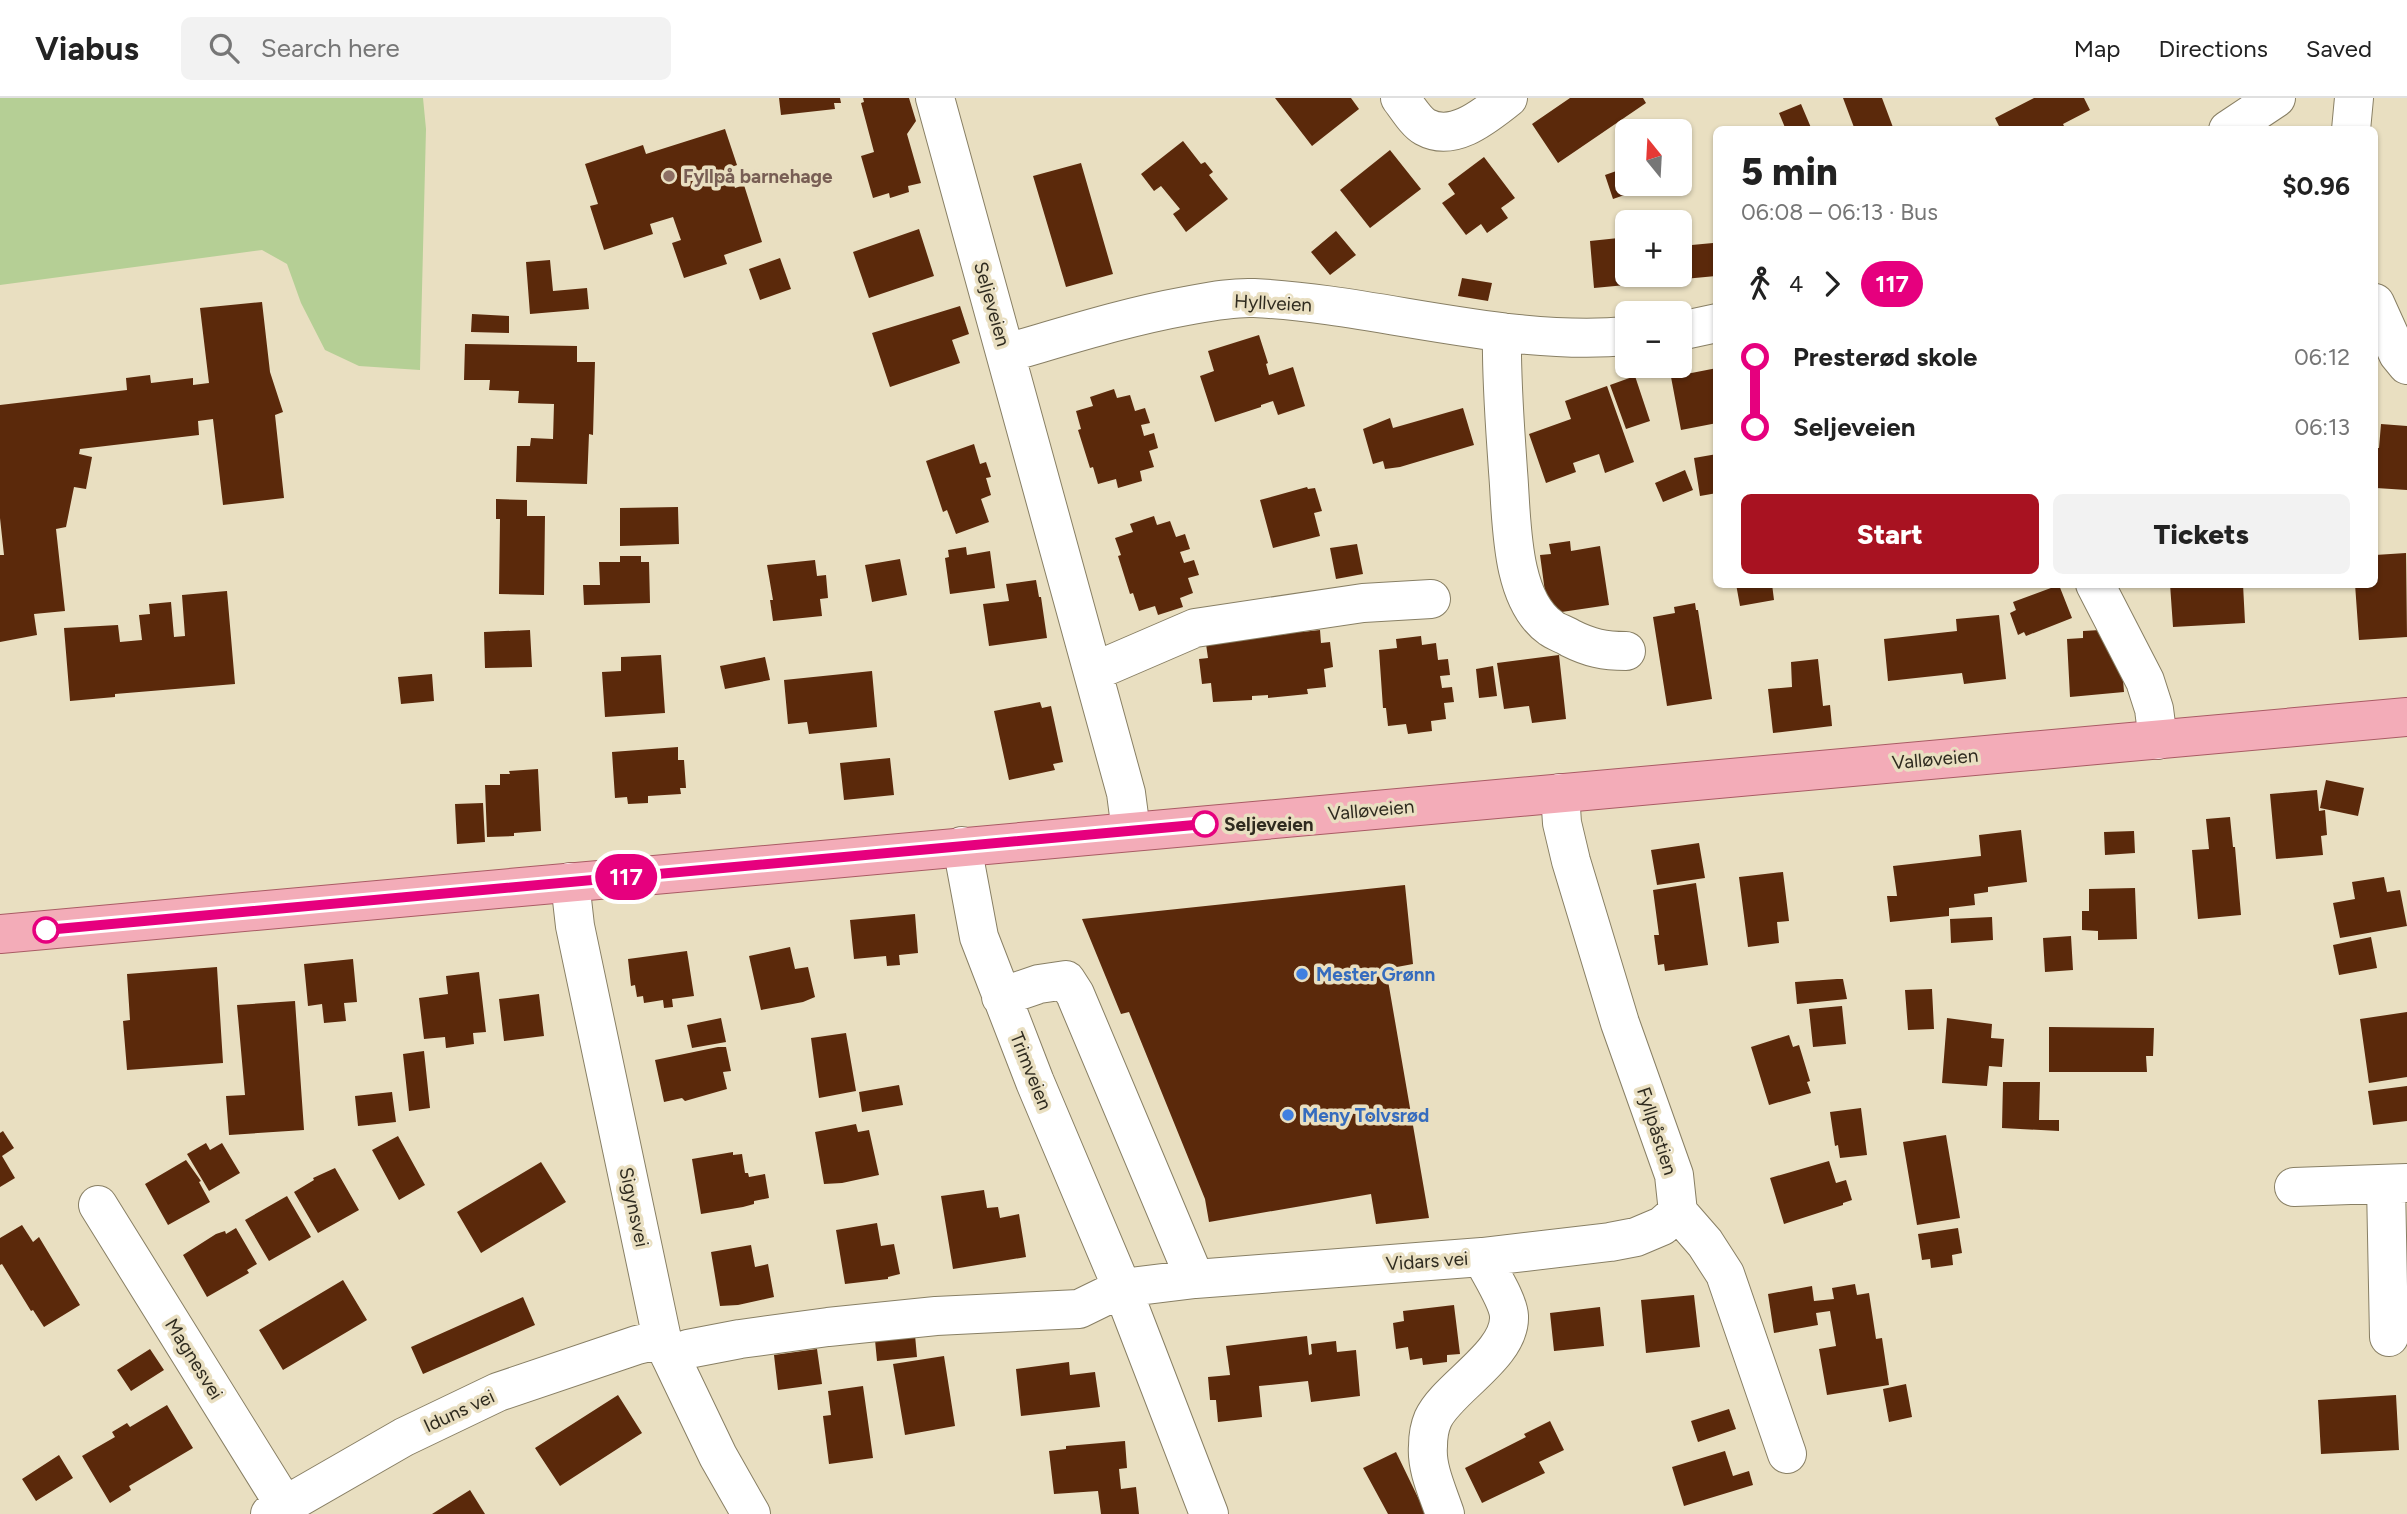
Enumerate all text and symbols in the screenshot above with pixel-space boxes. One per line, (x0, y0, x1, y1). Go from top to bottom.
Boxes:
search box (181, 17, 671, 80)
text: Viabus (35, 29, 139, 68)
icon: search (205, 29, 243, 67)
text: Search here (261, 32, 400, 64)
text: Map (2074, 34, 2120, 63)
text: Directions (2158, 34, 2268, 63)
text: Saved (2306, 34, 2372, 63)
north arrow (1615, 119, 1692, 196)
map controls (1615, 119, 1692, 378)
text: 5 min (1741, 149, 1838, 195)
place label: Fyllpå barnehage (683, 165, 833, 188)
marker: Fyllpå barnehage (661, 168, 677, 184)
text: $0.96 (2282, 170, 2350, 202)
text: 06:08 – 06:13 · Bus (1741, 198, 1938, 226)
button: + (1615, 210, 1692, 287)
street label: Seljeveien (969, 259, 1015, 349)
icon: walk (1741, 265, 1779, 303)
icon: forward (1813, 265, 1851, 303)
text: 117 (1875, 269, 1909, 298)
text: 4 (1789, 270, 1803, 298)
street label: Hyllveien (1233, 289, 1313, 317)
button: − (1615, 301, 1692, 378)
text: Presterød skole (1793, 341, 1978, 373)
text: 06:12 (2294, 343, 2350, 371)
text: Seljeveien (1793, 411, 1915, 443)
text: 06:13 (2294, 413, 2350, 441)
button: Start (1741, 494, 2039, 574)
button: Tickets (2053, 494, 2350, 574)
street label: Valløveien (1891, 744, 1979, 774)
street label: Valløveien (1327, 795, 1415, 825)
marker: Seljeveien (1192, 811, 1218, 837)
place label: Seljeveien (1224, 813, 1313, 836)
line badge: 117 (586, 854, 666, 900)
text: 117 (609, 862, 643, 891)
unlabelled marker (33, 917, 59, 943)
place label: Mester Grønn (1316, 963, 1435, 986)
marker: Mester Grønn (1294, 966, 1310, 982)
street label: Trimveien (1005, 1029, 1057, 1113)
street label: Fyllpåstien (1632, 1084, 1682, 1178)
place label: Meny Tolvsrød (1302, 1104, 1429, 1127)
marker: Meny Tolvsrød (1280, 1107, 1296, 1123)
street label: Sigynsvei (614, 1165, 654, 1249)
street label: Vidars vei (1385, 1247, 1469, 1275)
street label: Magnesvei (160, 1314, 228, 1404)
street label: Iduns vei (420, 1385, 498, 1437)

